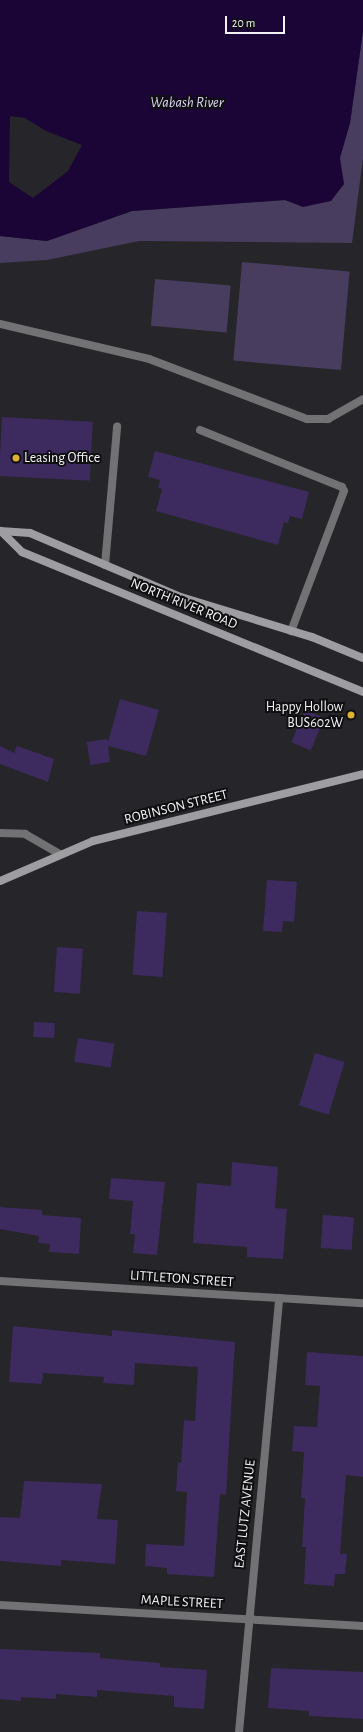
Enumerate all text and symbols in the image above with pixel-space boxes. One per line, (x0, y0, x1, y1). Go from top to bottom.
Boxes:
scale bar (227, 8, 287, 34)
text: 20 m (232, 17, 255, 29)
water label: Wabash River (150, 94, 224, 112)
place label: Leasing Office (24, 450, 100, 466)
marker: Leasing Office (11, 453, 21, 463)
street label: NORTH RIVER ROAD (128, 575, 240, 633)
place label: Happy Hollow BUS602W (266, 699, 343, 732)
marker: Happy Hollow BUS602W (346, 710, 356, 720)
street label: ROBINSON STREET (122, 786, 230, 828)
street label: LITTLETON STREET (129, 1267, 235, 1291)
street label: EAST LUTZ AVENUE (231, 1459, 259, 1569)
street label: MAPLE STREET (140, 1591, 224, 1613)

